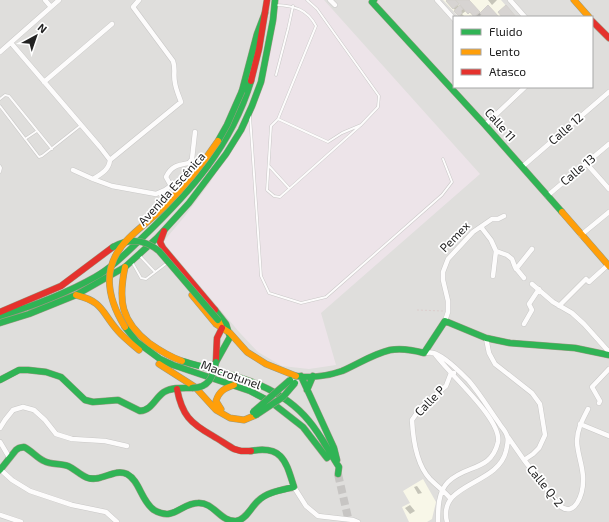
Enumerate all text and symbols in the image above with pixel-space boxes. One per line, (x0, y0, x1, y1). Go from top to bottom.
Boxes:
north arrow (16, 16, 56, 56)
legend (453, 16, 593, 88)
text: N (36, 20, 50, 36)
text: Fluido (489, 24, 523, 38)
text: Lento (489, 44, 520, 58)
text: Atasco (489, 64, 526, 78)
street label: Calle 11 (482, 105, 519, 144)
street label: Calle 12 (545, 109, 586, 147)
street label: Avenida Escénica (135, 149, 208, 228)
street label: Calle 13 (557, 151, 598, 188)
street label: Pemex (436, 218, 473, 254)
street label: Macrotunel (199, 357, 264, 392)
street label: Calle P (411, 382, 447, 418)
street label: Calle Q-2 (524, 462, 567, 510)

